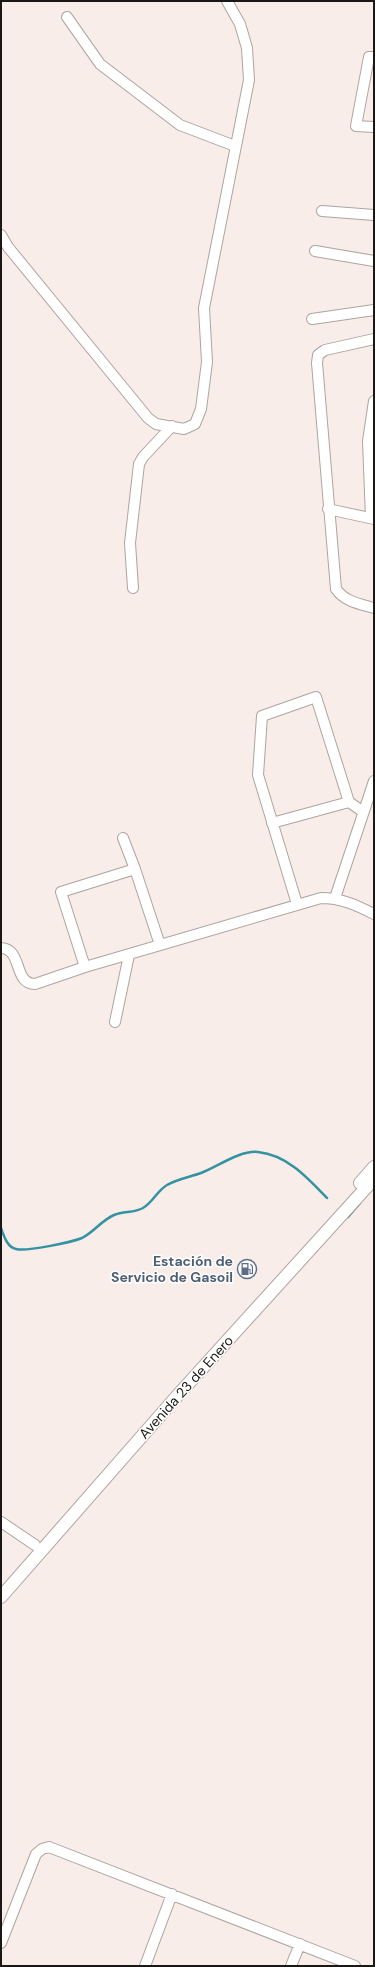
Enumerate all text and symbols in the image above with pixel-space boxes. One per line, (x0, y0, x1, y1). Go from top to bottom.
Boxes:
place label: Estación de Servicio de Gasoil (111, 1252, 233, 1286)
fuel station icon: Estación de Servicio de Gasoil (236, 1258, 258, 1280)
street label: Avenida 23 de Enero (135, 1332, 237, 1442)

